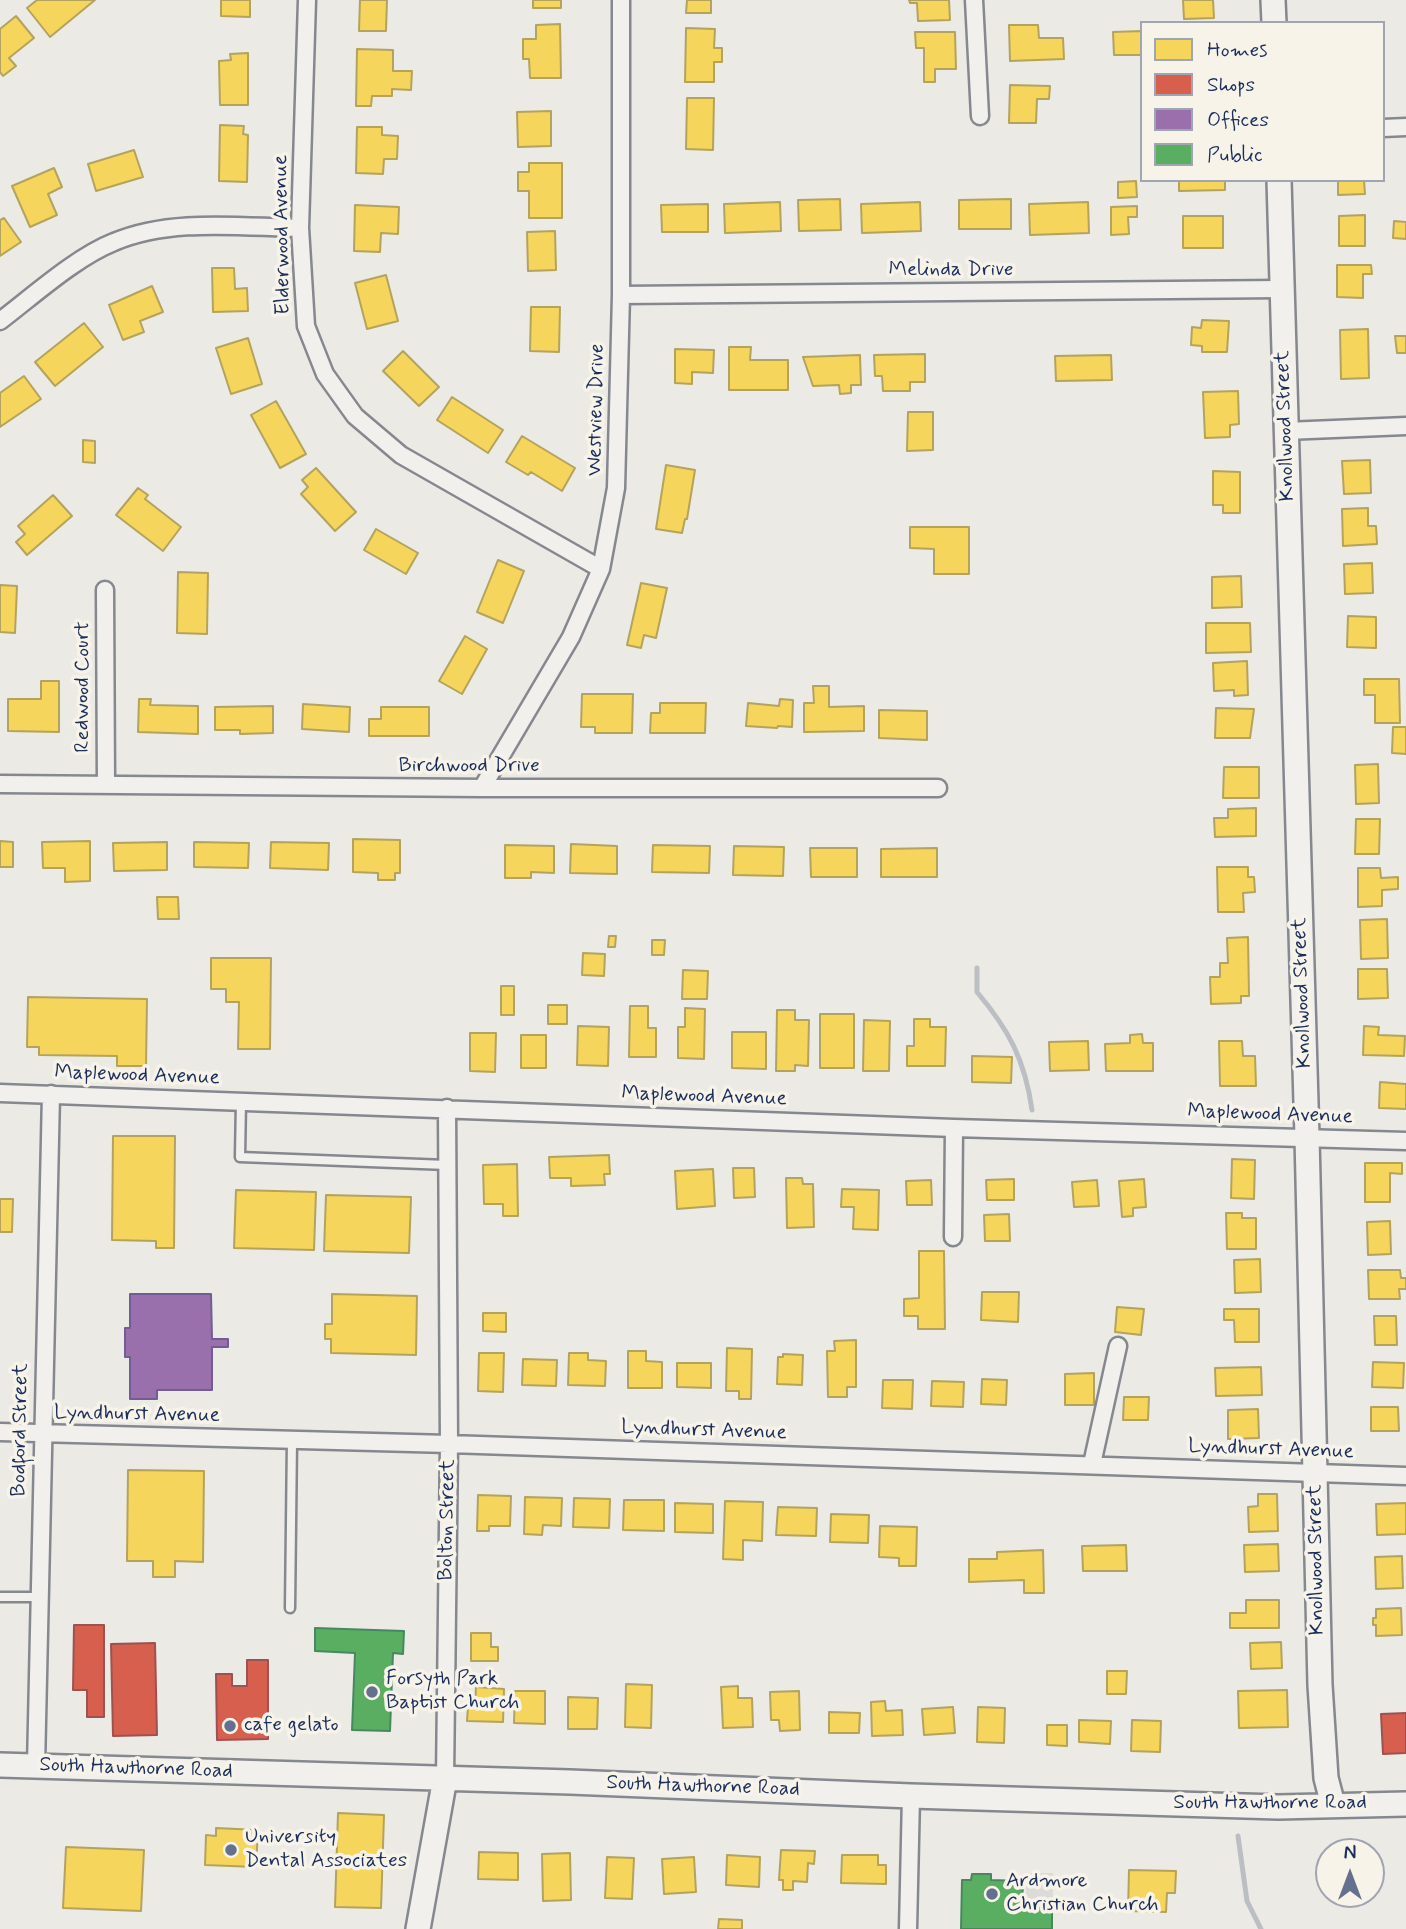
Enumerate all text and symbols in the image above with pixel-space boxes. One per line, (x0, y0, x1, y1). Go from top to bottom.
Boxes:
legend (1140, 21, 1385, 182)
text: Homes (1207, 36, 1267, 64)
text: Shops (1207, 71, 1255, 99)
text: Offices (1207, 106, 1269, 134)
text: Public (1207, 141, 1263, 169)
street label: Elderwood Avenue (269, 155, 297, 315)
street label: Melinda Drive (889, 258, 1013, 284)
street label: Westview Drive (583, 344, 611, 476)
street label: Knollwood Street (1271, 350, 1301, 502)
street label: Redwood Court (71, 621, 97, 753)
street label: Birchwood Drive (398, 754, 540, 780)
street label: Knollwood Street (1288, 917, 1318, 1069)
street label: Maplewood Avenue (54, 1061, 220, 1091)
street label: Maplewood Avenue (621, 1082, 787, 1112)
street label: Maplewood Avenue (1187, 1100, 1353, 1130)
street label: Bodford Street (7, 1363, 35, 1497)
street label: Lyndhurst Avenue (54, 1401, 220, 1429)
street label: Lyndhurst Avenue (621, 1416, 787, 1446)
street label: Lyndhurst Avenue (1188, 1435, 1354, 1465)
street label: Bolton Street (434, 1459, 462, 1581)
street label: Knollwood Street (1303, 1484, 1331, 1636)
place label: Forsyth Park Baptist Church (386, 1667, 519, 1717)
marker: Forsyth Park Baptist Church (364, 1684, 380, 1700)
place label: cafe gelato (244, 1713, 339, 1739)
marker: cafe gelato (222, 1718, 238, 1734)
street label: South Hawthorne Road (39, 1753, 233, 1785)
street label: South Hawthorne Road (606, 1771, 800, 1803)
street label: South Hawthorne Road (1173, 1791, 1367, 1817)
place label: University Dental Associates (245, 1825, 407, 1875)
north arrow (1315, 1838, 1385, 1908)
text: N (1344, 1841, 1356, 1866)
marker: University Dental Associates (223, 1842, 239, 1858)
place label: Ardmore Christian Church (1006, 1869, 1159, 1919)
marker: Ardmore Christian Church (984, 1886, 1000, 1902)

